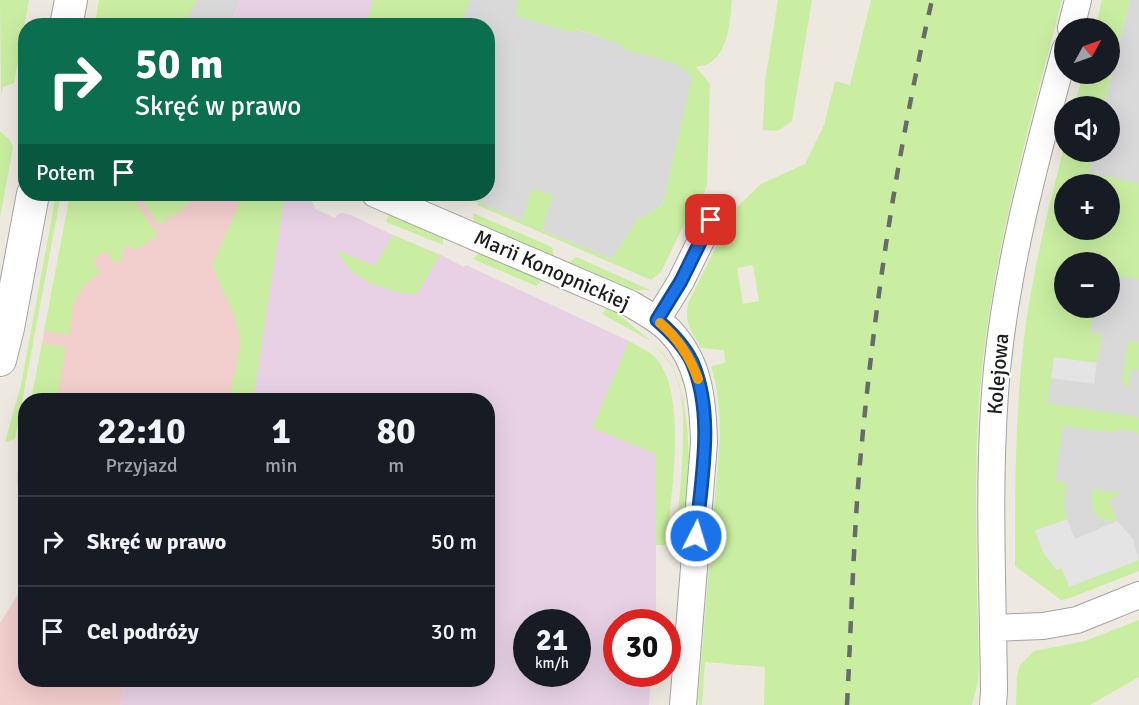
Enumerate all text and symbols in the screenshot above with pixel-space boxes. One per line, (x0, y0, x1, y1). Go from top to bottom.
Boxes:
north arrow (1054, 18, 1120, 84)
map controls (1054, 18, 1120, 318)
text: 50 m (135, 39, 224, 90)
icon: right (36, 42, 114, 120)
text: Skręć w prawo (135, 90, 301, 123)
button: sound (1054, 96, 1120, 162)
icon: arrive (107, 156, 140, 189)
text: Potem (36, 159, 95, 186)
button: + (1054, 174, 1120, 240)
pin (685, 194, 736, 245)
icon: arrive (694, 203, 727, 236)
street label: Marii Konopnickiej (470, 224, 634, 316)
button: − (1054, 252, 1120, 318)
street label: Kolejowa (981, 332, 1015, 416)
text: 22:10 (97, 409, 186, 454)
text: 1 (272, 409, 291, 454)
text: 80 (377, 409, 416, 454)
text: Przyjazd (105, 453, 178, 478)
text: min (265, 453, 297, 478)
text: m (388, 453, 404, 478)
position arrow (664, 504, 728, 568)
icon: right (36, 525, 69, 558)
text: Skręć w prawo (87, 528, 226, 555)
text: 50 m (431, 528, 477, 555)
speed limit sign: 30 (603, 609, 681, 687)
icon: arrive (36, 615, 69, 648)
text: Cel podróży (87, 618, 199, 645)
text: 30 m (431, 618, 477, 645)
text: 21 (536, 622, 568, 659)
text: km/h (535, 654, 569, 672)

